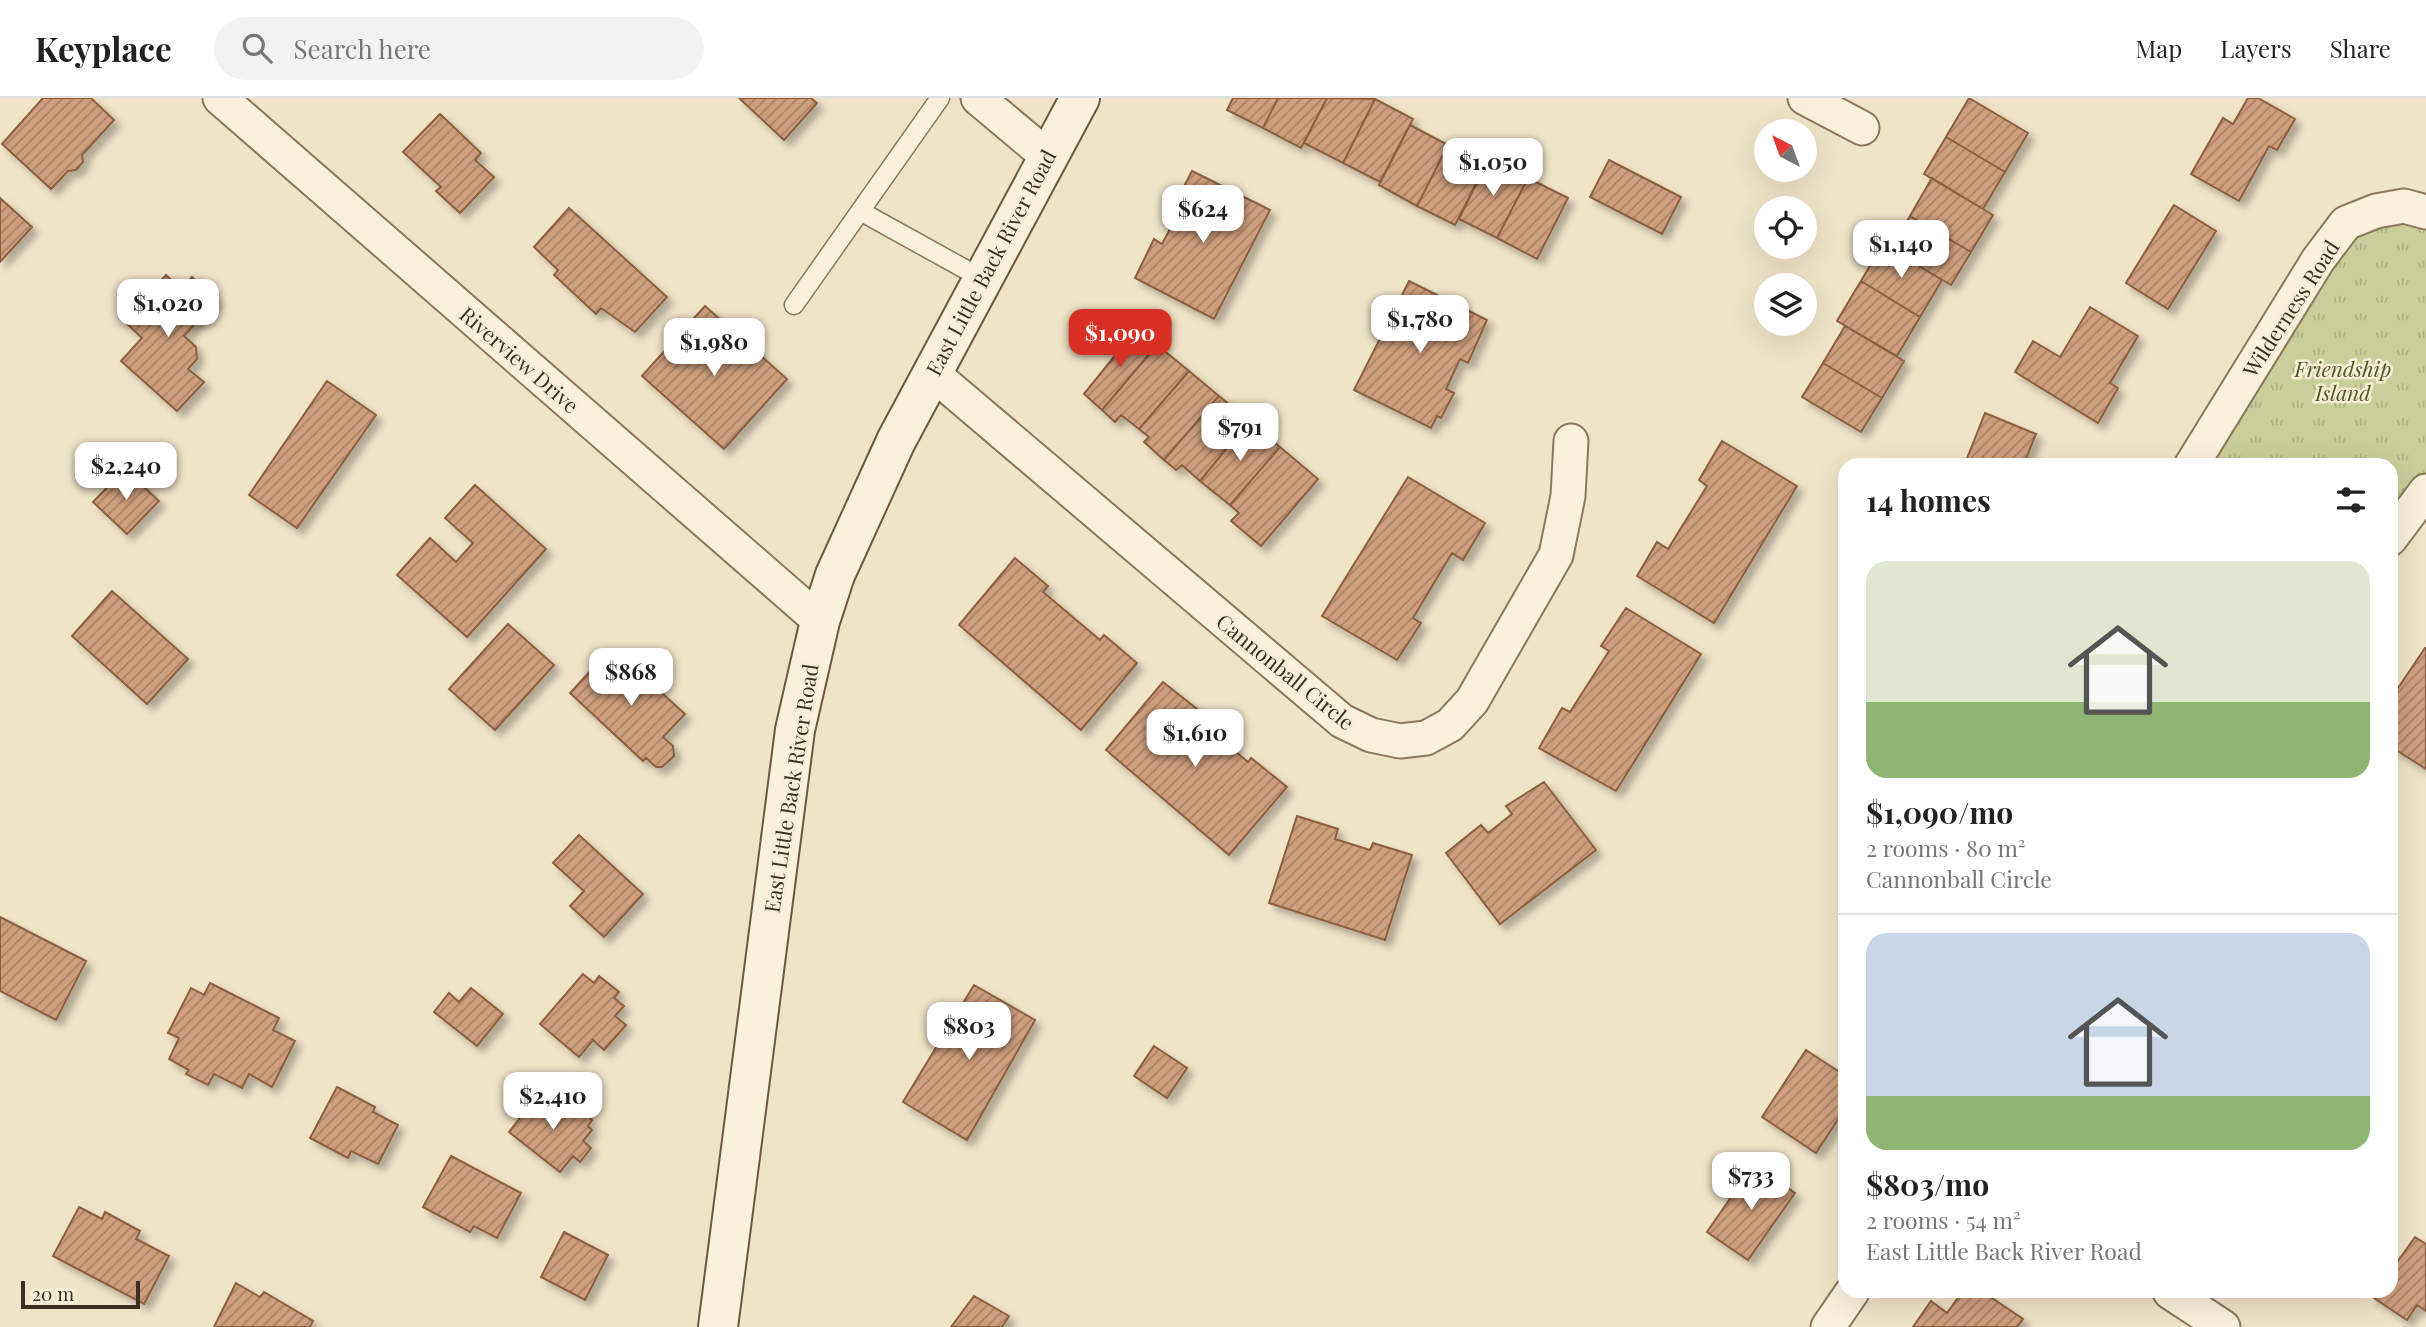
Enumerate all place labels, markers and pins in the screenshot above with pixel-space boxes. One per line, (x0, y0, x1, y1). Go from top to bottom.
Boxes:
pin: $1,050 (1436, 139, 1550, 198)
pin: $624 (1162, 186, 1244, 245)
pin: $1,140 (1844, 220, 1958, 280)
pin: $1,020 (111, 280, 225, 339)
pin: $1,780 (1363, 296, 1477, 355)
pin: $1,090 (1063, 310, 1177, 369)
pin: $1,980 (657, 318, 771, 378)
pin: $791 (1199, 404, 1281, 463)
pin: $2,240 (69, 442, 183, 502)
pin: $868 (590, 648, 672, 708)
pin: $1,610 (1138, 710, 1252, 769)
pin: $803 (928, 1002, 1010, 1062)
pin: $2,410 (496, 1072, 610, 1132)
pin: $733 (1710, 1152, 1792, 1212)

